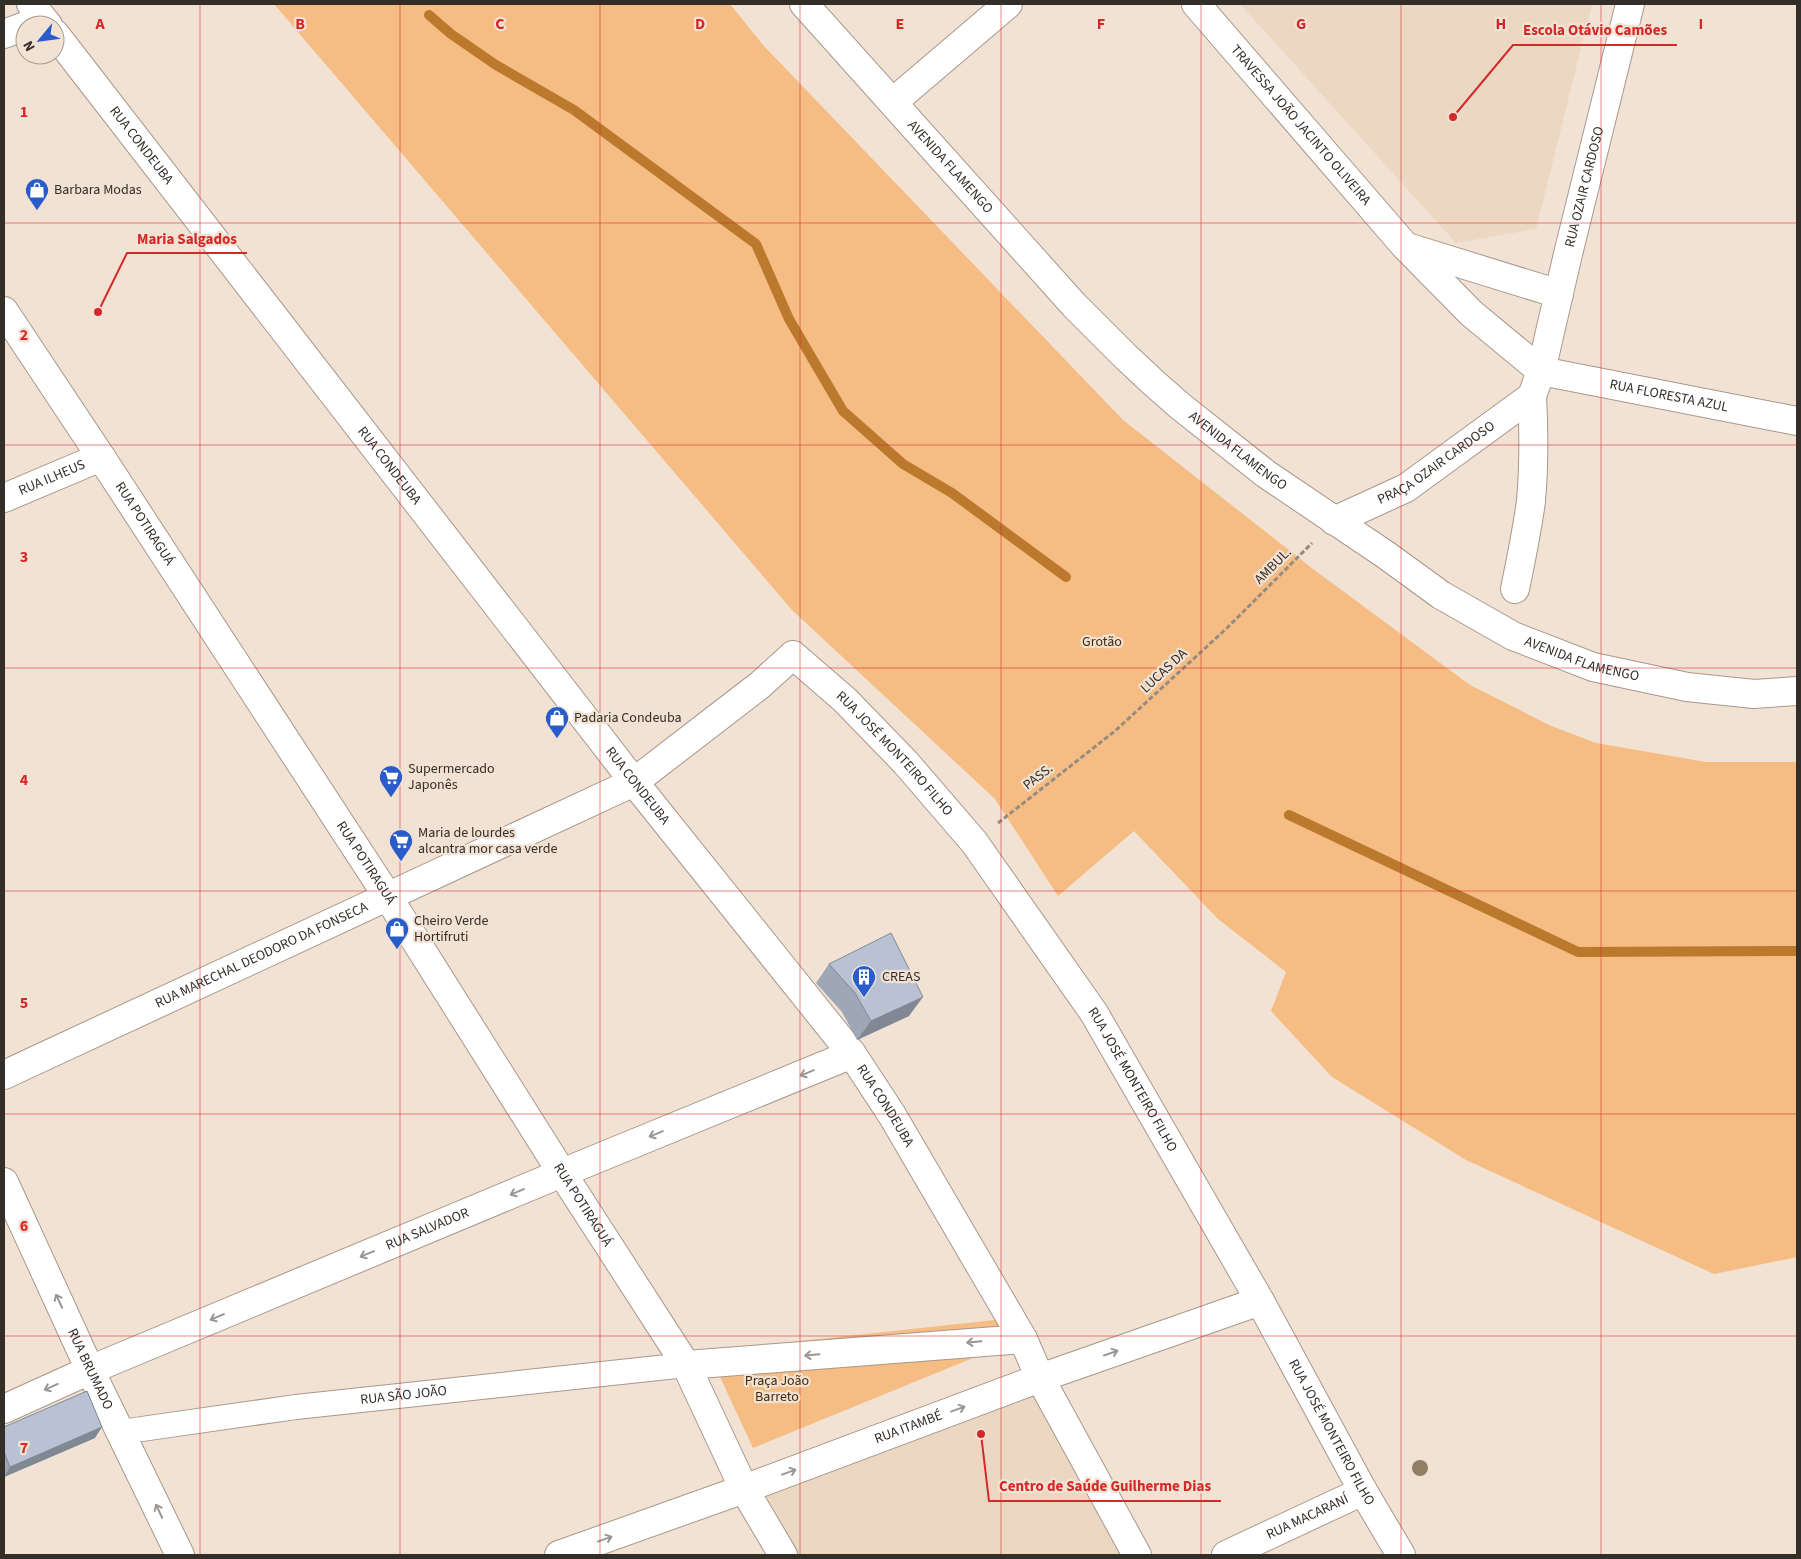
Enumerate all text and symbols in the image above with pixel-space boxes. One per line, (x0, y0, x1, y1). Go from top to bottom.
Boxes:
text: A (94, 13, 105, 35)
text: B (295, 13, 305, 35)
text: C (495, 13, 505, 35)
text: D (695, 13, 705, 35)
text: E (896, 13, 904, 35)
text: F (1097, 13, 1105, 35)
text: G (1296, 13, 1306, 35)
text: H (1496, 13, 1506, 35)
text: I (1699, 13, 1703, 35)
north arrow (15, 15, 65, 65)
callout: Escola Otávio Camões (1513, 15, 1677, 45)
text: Escola Otávio Camões (1523, 20, 1667, 41)
text: N (19, 37, 41, 55)
street label: TRAVESSA JOÃO JACINTO OLIVEIRA (1226, 41, 1376, 210)
text: 1 (20, 101, 28, 123)
street label: RUA CONDEUBA (105, 102, 178, 189)
street label: AVENIDA FLAMENGO (903, 116, 998, 218)
street label: RUA OZAIR CARDOSO (1560, 124, 1609, 250)
shop icon: Barbara Modas (24, 177, 50, 211)
place label: Barbara Modas (54, 180, 142, 200)
callout: Maria Salgados (127, 223, 247, 253)
text: Maria Salgados (137, 229, 237, 250)
text: 2 (20, 324, 28, 346)
street label: RUA FLORESTA AZUL (1608, 375, 1730, 417)
street label: AVENIDA FLAMENGO (1184, 406, 1291, 495)
street label: PRAÇA OZAIR CARDOSO (1374, 416, 1499, 510)
street label: RUA CONDEUBA (353, 422, 426, 509)
street label: RUA ILHEUS (15, 455, 88, 501)
street label: RUA POTIRAGUÁ (110, 478, 179, 570)
street label: AMBUL. (1250, 543, 1296, 589)
text: 3 (20, 546, 28, 568)
street label: AVENIDA FLAMENGO (1522, 631, 1641, 687)
park label: Grotão (1082, 632, 1122, 652)
street label: LUCAS DA (1136, 644, 1192, 698)
street label: RUA JOSÉ MONTEIRO FILHO (832, 686, 957, 820)
shop icon: Padaria Condeuba (544, 705, 570, 739)
place label: Padaria Condeuba (574, 708, 682, 728)
street label: RUA CONDEUBA (600, 743, 675, 829)
place label: Supermercado Japonês (408, 759, 495, 795)
street label: PASS. (1019, 759, 1057, 795)
supermarket icon: Supermercado Japonês (378, 764, 404, 798)
text: 4 (20, 769, 29, 791)
street label: RUA POTIRAGUÁ (331, 817, 401, 909)
place label: Maria de lourdes alcantra mor casa verde (418, 823, 557, 859)
supermarket icon: Maria de lourdes alcantra mor casa verde (388, 828, 414, 862)
street label: RUA MARECHAL DEODORO DA FONSECA (152, 897, 372, 1013)
place label: Cheiro Verde Hortifruti (414, 911, 489, 947)
shop icon: Cheiro Verde Hortifruti (384, 916, 410, 950)
building icon: CREAS (851, 964, 877, 998)
place label: CREAS (882, 967, 920, 987)
text: 5 (20, 992, 28, 1014)
street label: RUA JOSÉ MONTEIRO FILHO (1083, 1003, 1182, 1156)
street label: RUA CONDEUBA (852, 1061, 919, 1151)
one-way arrow (800, 1069, 815, 1078)
one-way arrow (649, 1131, 664, 1140)
street label: RUA POTIRAGUÁ (548, 1159, 617, 1251)
one-way arrow (509, 1188, 524, 1197)
street label: RUA SALVADOR (383, 1203, 472, 1255)
text: 6 (20, 1215, 28, 1237)
one-way arrow (359, 1251, 374, 1260)
one-way arrow (53, 1294, 63, 1309)
one-way arrow (210, 1313, 225, 1322)
street label: RUA BRUMADO (62, 1325, 118, 1413)
one-way arrow (966, 1338, 982, 1347)
one-way arrow (1102, 1348, 1118, 1358)
one-way arrow (804, 1351, 820, 1360)
street label: RUA JOSÉ MONTEIRO FILHO (1283, 1356, 1379, 1509)
park label: Praça João Barreto (745, 1371, 809, 1407)
street label: RUA SÃO JOÃO (359, 1381, 448, 1410)
one-way arrow (44, 1383, 59, 1393)
one-way arrow (950, 1404, 965, 1413)
street label: RUA ITAMBÉ (872, 1405, 945, 1449)
text: 7 (20, 1437, 28, 1459)
one-way arrow (781, 1467, 796, 1476)
callout: Centro de Saúde Guilherme Dias (989, 1471, 1221, 1501)
text: Centro de Saúde Guilherme Dias (999, 1476, 1211, 1497)
street label: RUA MACARANÍ (1263, 1489, 1353, 1545)
one-way arrow (153, 1504, 163, 1519)
one-way arrow (597, 1534, 612, 1543)

